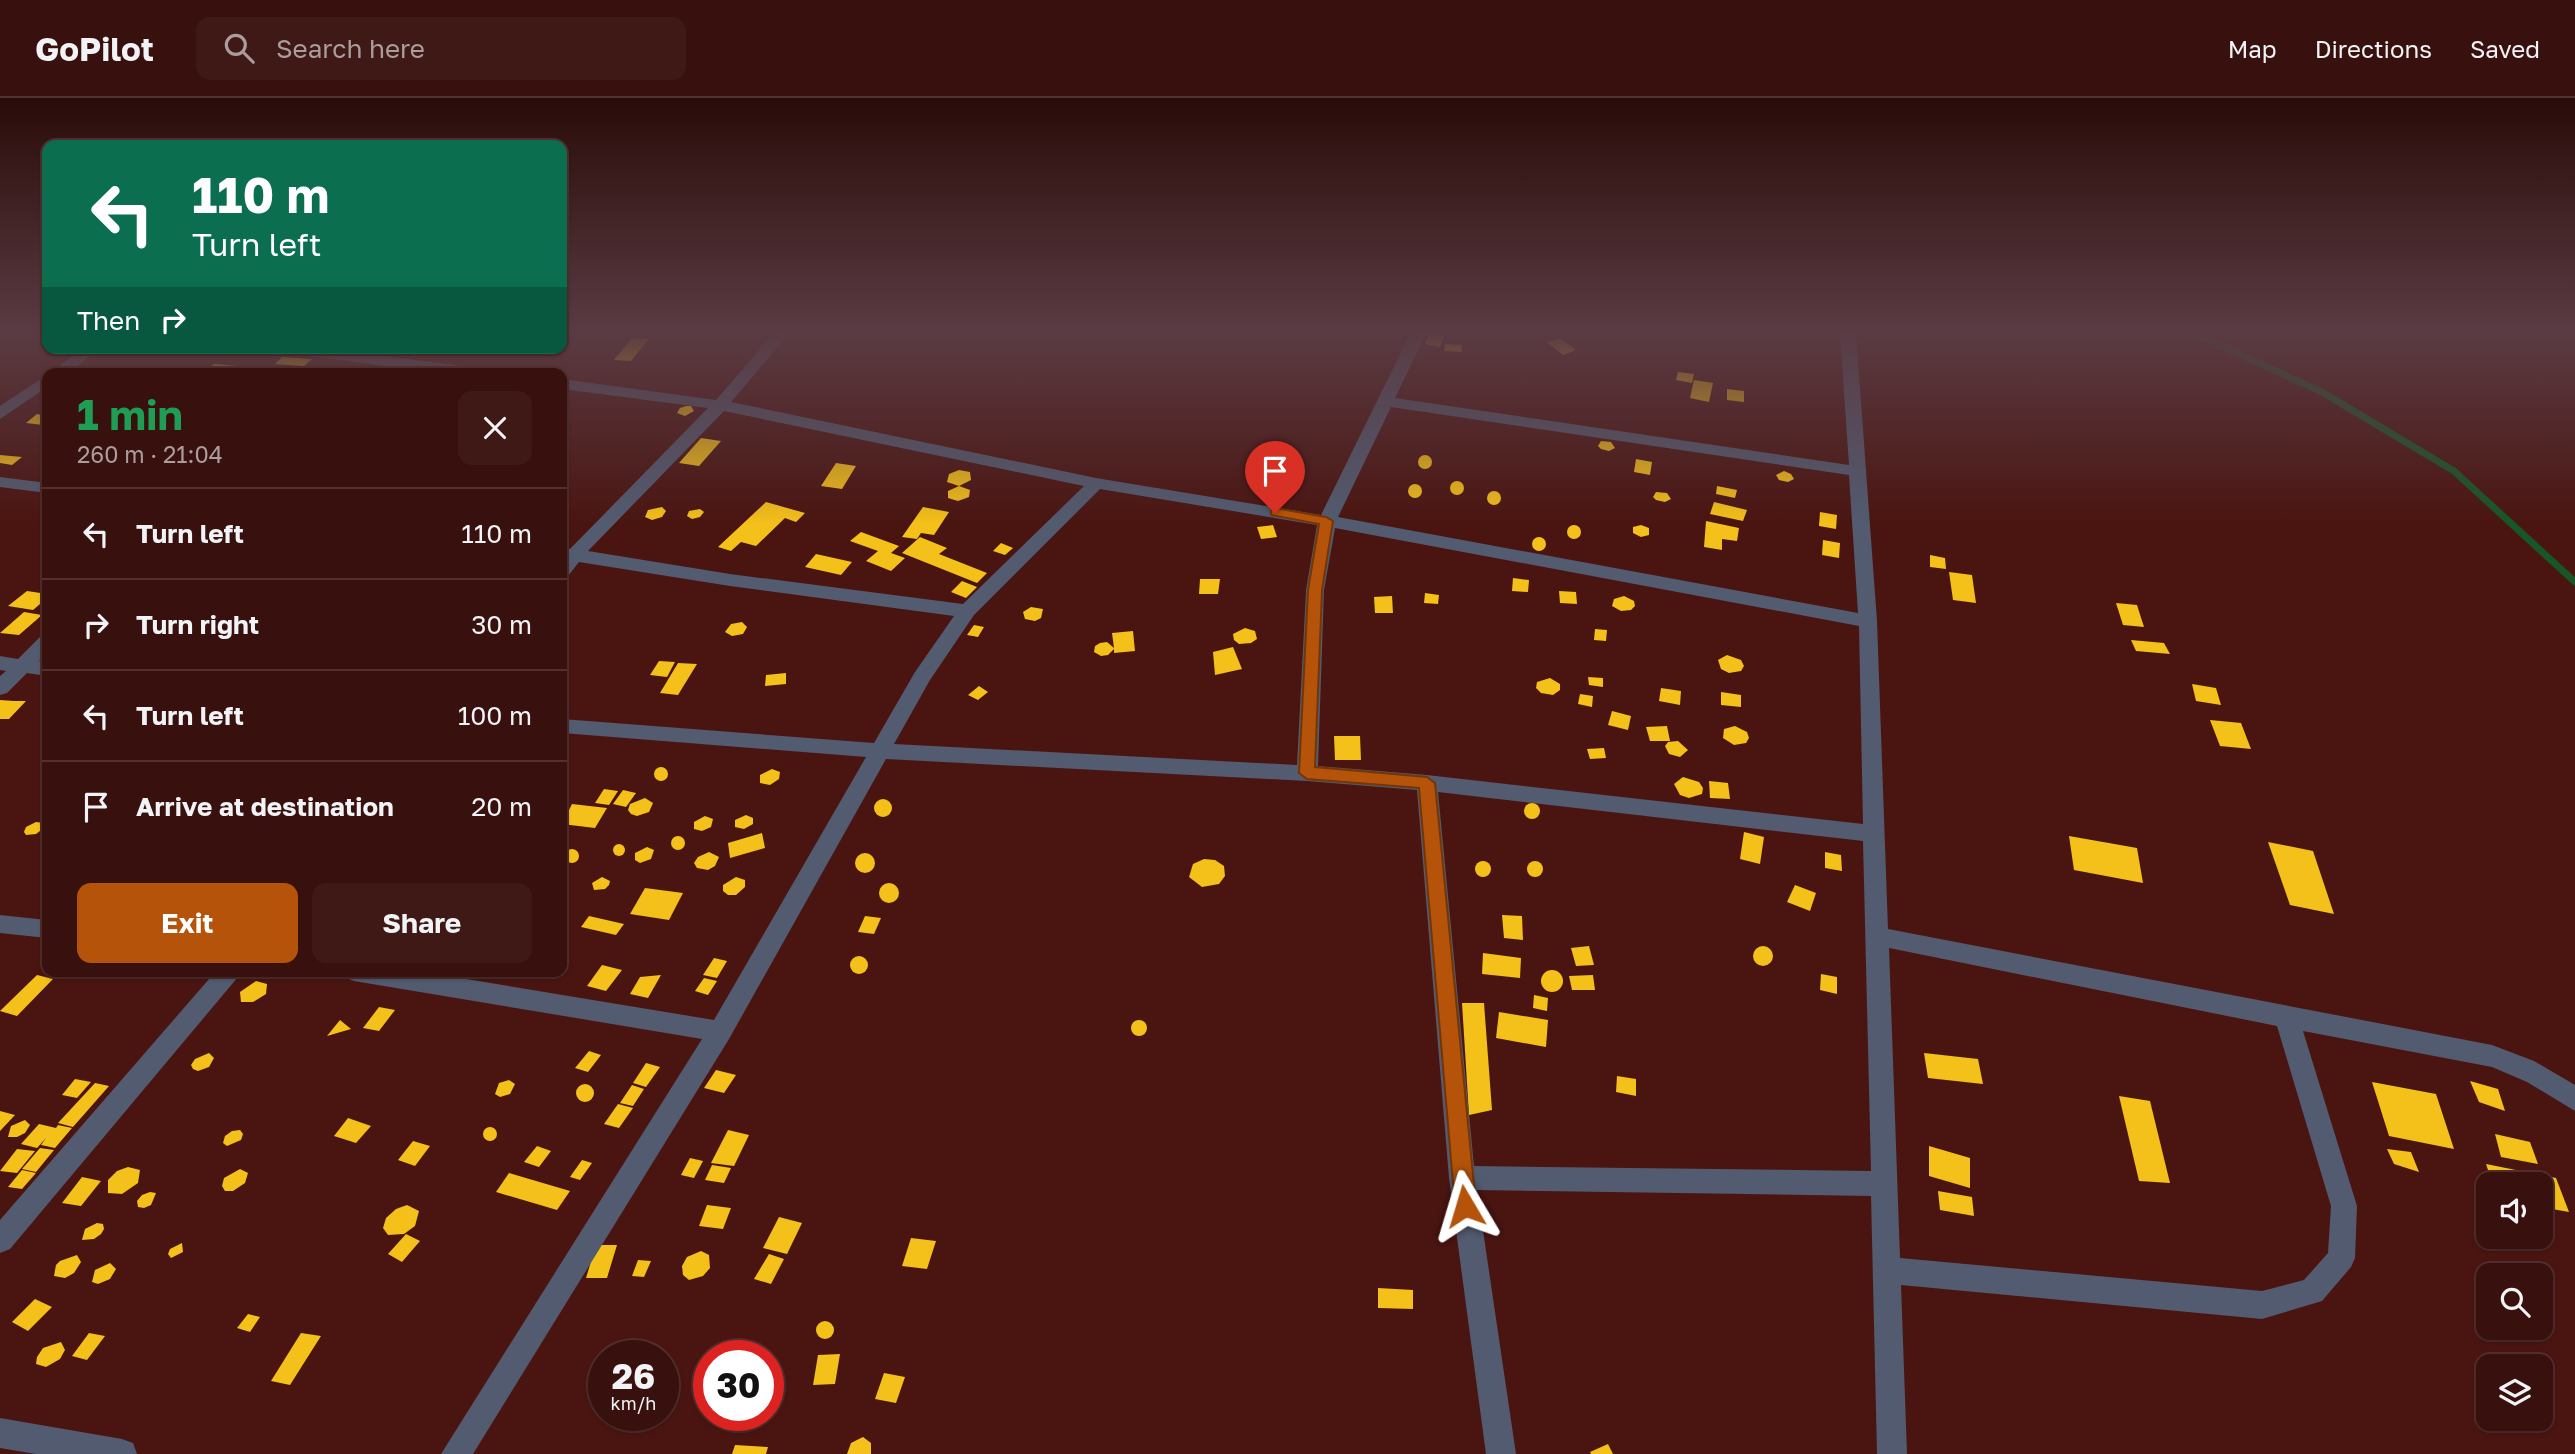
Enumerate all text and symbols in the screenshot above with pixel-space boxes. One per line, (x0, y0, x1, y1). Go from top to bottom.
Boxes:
search box (196, 17, 686, 80)
text: GoPilot (35, 29, 154, 68)
icon: search (220, 29, 258, 67)
text: Search here (276, 33, 425, 64)
text: Map (2228, 34, 2277, 63)
text: Directions (2315, 34, 2432, 63)
text: Saved (2470, 34, 2540, 63)
text: 110 m (192, 165, 329, 224)
icon: left (77, 168, 168, 259)
text: Turn left (192, 225, 321, 263)
icon: right (154, 301, 192, 339)
text: Then (77, 305, 140, 336)
text: 1 min (77, 389, 183, 439)
button: close (458, 391, 532, 465)
text: 260 m · 21:04 (77, 440, 223, 468)
pin (1245, 441, 1305, 513)
icon: arrive (1256, 452, 1294, 490)
icon: left (77, 515, 115, 553)
text: Turn left (136, 518, 244, 549)
text: 110 m (461, 518, 532, 549)
icon: right (77, 606, 115, 644)
text: Turn right (136, 609, 259, 640)
text: 30 m (471, 609, 532, 640)
icon: left (77, 697, 115, 735)
text: Turn left (136, 700, 244, 731)
text: 100 m (458, 700, 532, 731)
icon: arrive (77, 788, 115, 826)
text: Arrive at destination (136, 791, 394, 822)
text: 20 m (471, 791, 532, 822)
button: Exit (77, 883, 298, 963)
button: Share (312, 883, 532, 963)
position arrow (1428, 1169, 1502, 1243)
map controls (2476, 1172, 2553, 1431)
button: sound (2476, 1172, 2553, 1249)
button: search (2476, 1263, 2553, 1340)
speed limit sign: 30 (693, 1340, 784, 1431)
button: layers (2476, 1354, 2553, 1431)
text: 26 (612, 1355, 655, 1397)
text: km/h (611, 1392, 656, 1414)

